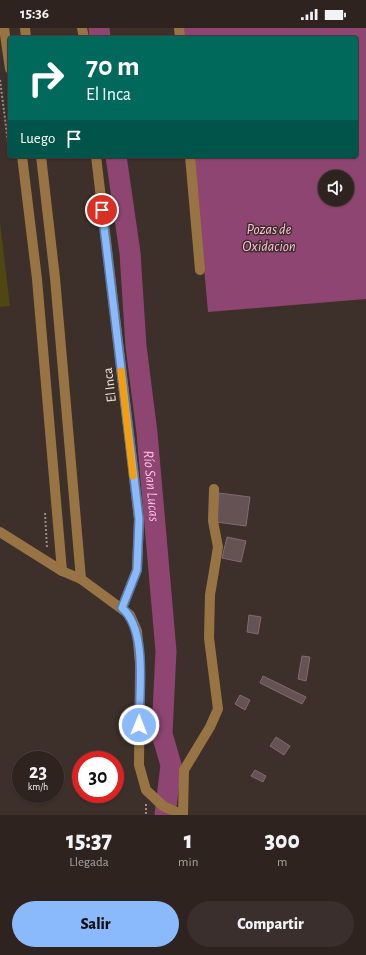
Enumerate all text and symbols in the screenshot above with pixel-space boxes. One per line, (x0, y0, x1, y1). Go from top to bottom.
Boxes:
text: 15:36 (20, 6, 49, 21)
icon: right (20, 52, 72, 104)
text: 70 m (86, 53, 140, 81)
text: El Inca (86, 86, 131, 104)
icon: arrive (63, 128, 85, 150)
text: Luego (20, 131, 55, 146)
map controls (318, 170, 354, 206)
button: sound (318, 170, 354, 206)
pin (85, 193, 119, 227)
icon: arrive (91, 199, 113, 221)
water label: Pozas de Oxidacion (242, 222, 296, 254)
street label: El Inca (101, 366, 119, 403)
water label: Río San Lucas (141, 450, 162, 522)
position arrow (118, 704, 160, 746)
speed limit sign: 30 (72, 751, 124, 803)
text: 23 (29, 762, 47, 782)
text: km/h (28, 782, 48, 792)
text: 15:37 (66, 829, 112, 853)
text: 1 (184, 829, 193, 853)
text: 300 (264, 829, 300, 853)
text: Llegada (69, 856, 109, 869)
text: min (178, 856, 198, 869)
text: m (277, 856, 287, 869)
button: Salir (12, 901, 179, 947)
button: Compartir (187, 901, 354, 947)

